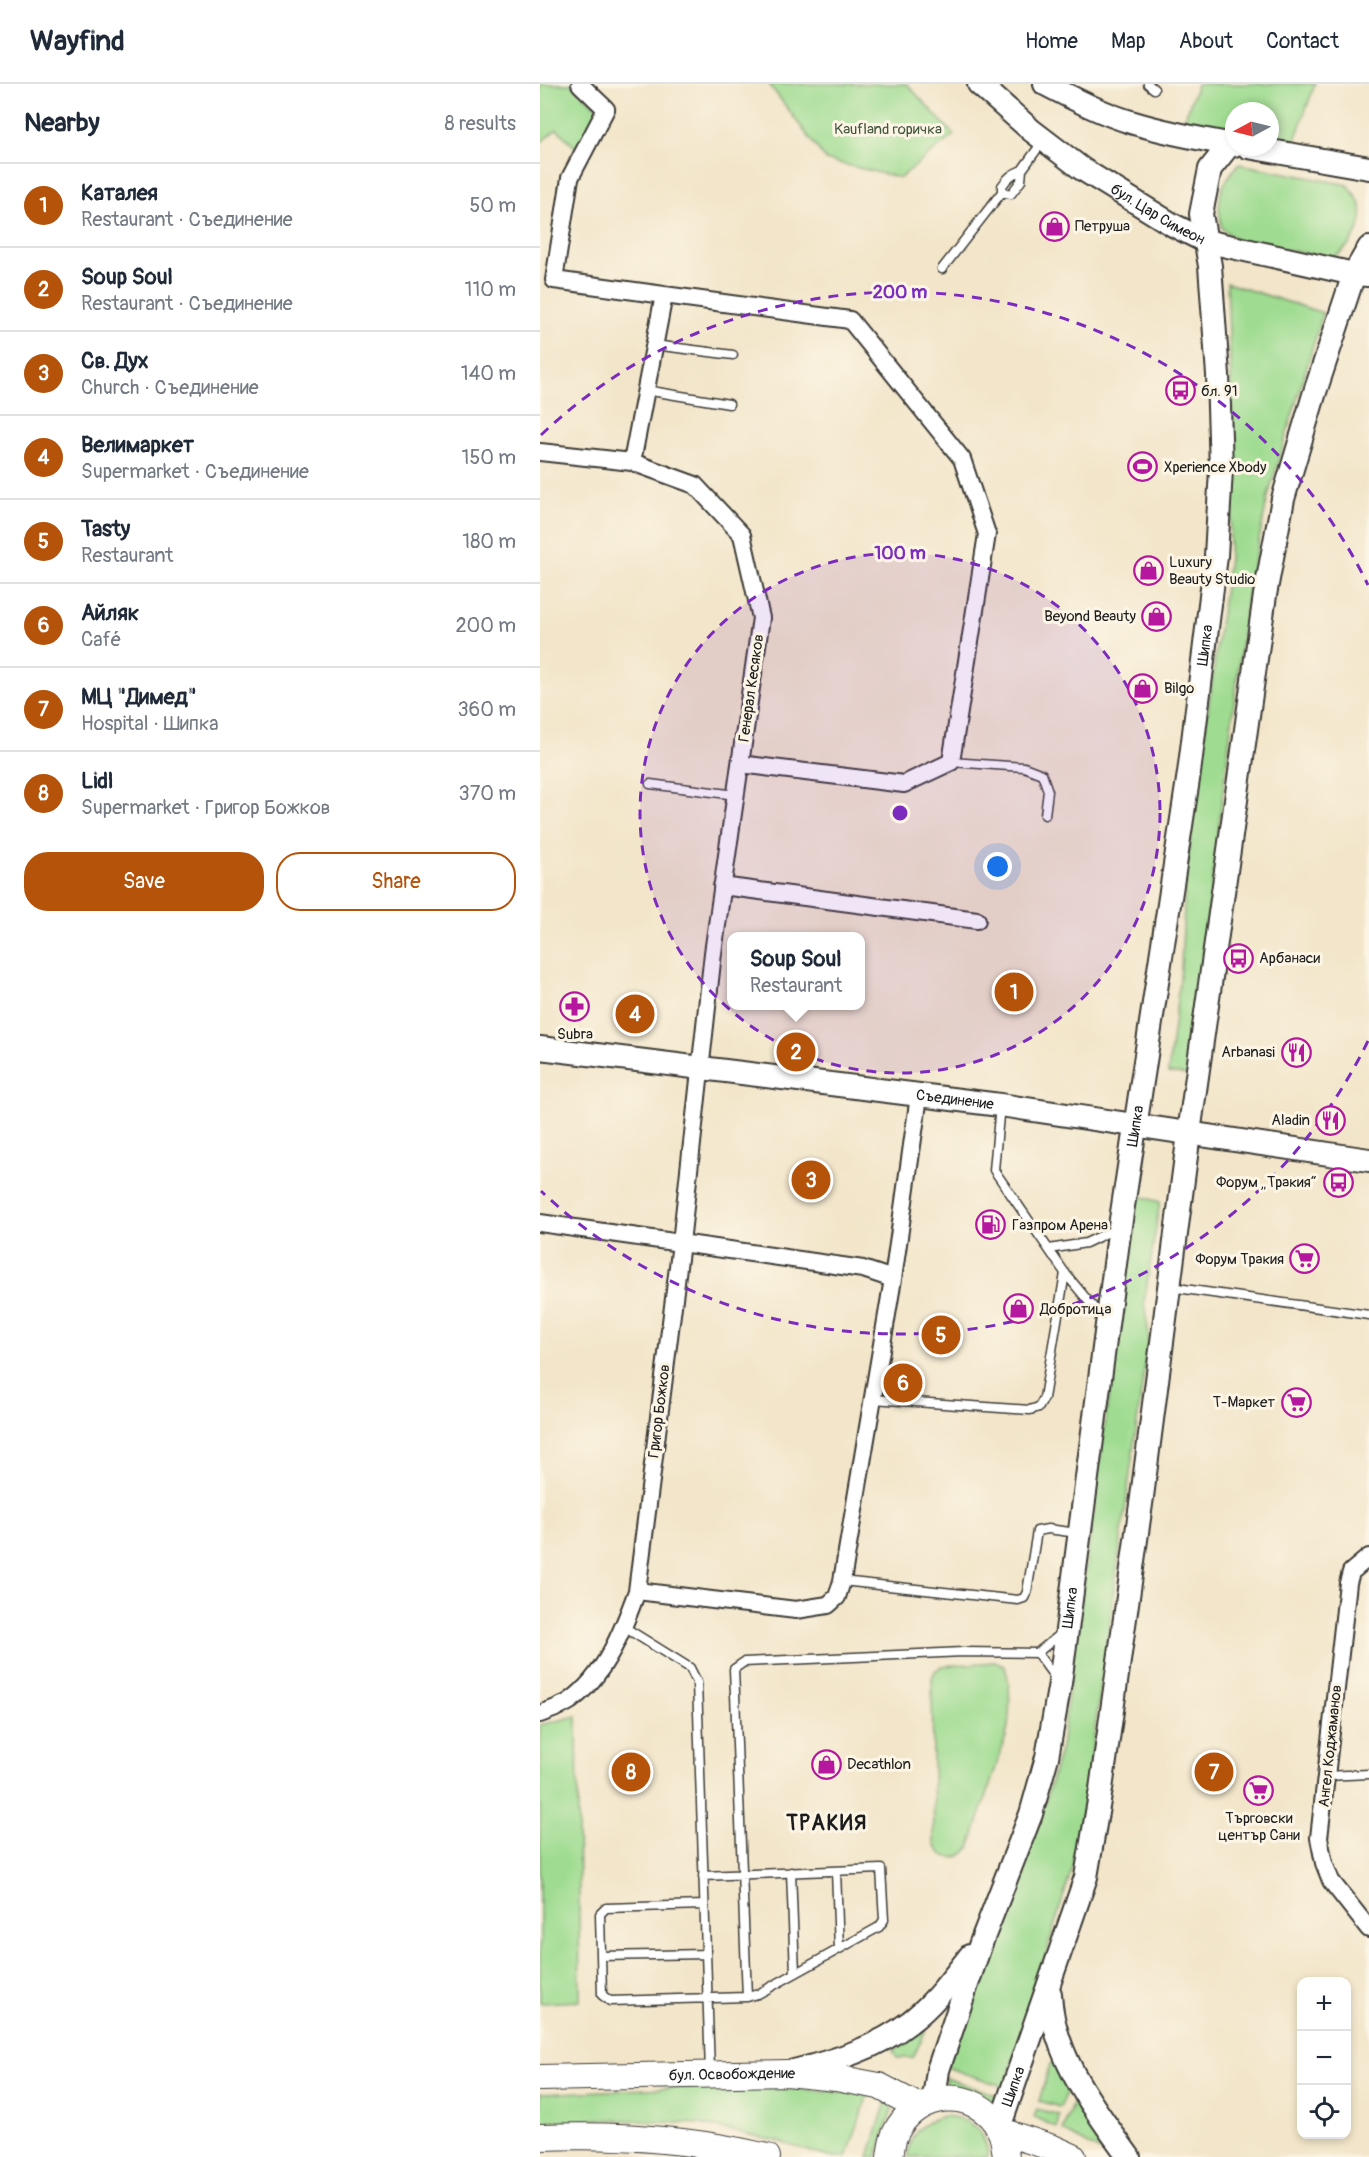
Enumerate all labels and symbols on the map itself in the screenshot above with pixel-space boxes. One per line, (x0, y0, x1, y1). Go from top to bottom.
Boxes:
north arrow (1225, 102, 1279, 156)
park label: Kaufland горичка (834, 120, 942, 139)
street label: бул. Цар Симеон (1107, 180, 1208, 249)
shop icon: Петруша (1038, 210, 1070, 242)
place label: Петруша (1075, 217, 1130, 236)
text: 200 m (873, 281, 927, 304)
bus stop icon: бл. 91 (1164, 375, 1196, 407)
place label: бл. 91 (1201, 382, 1238, 401)
sports icon: Xperience Xbody (1127, 451, 1159, 483)
place label: Xperience Xbody (1164, 458, 1267, 477)
text: 100 m (874, 542, 926, 565)
place label: Luxury Beauty Studio (1169, 553, 1255, 589)
shop icon: Luxury Beauty Studio (1132, 555, 1164, 587)
shop icon: Beyond Beauty (1141, 600, 1173, 632)
place label: Beyond Beauty (1044, 607, 1137, 626)
street label: Шипка (1193, 624, 1217, 667)
street label: Генерал Кесяков (735, 633, 768, 743)
shop icon: Bilgo (1127, 672, 1159, 704)
place label: Bilgo (1164, 679, 1194, 698)
centre of rings (890, 803, 910, 823)
your location (983, 852, 1012, 881)
bus stop icon: Арбанаси (1222, 942, 1254, 974)
place label: Арбанаси (1259, 949, 1320, 968)
pin: 1 (994, 970, 1034, 1014)
pharmacy icon: Subra (559, 991, 591, 1023)
pin: 4 (616, 992, 655, 1036)
place label: Subra (557, 1025, 593, 1044)
pin: 2 (776, 1030, 816, 1074)
restaurant icon: Аrbanasi (1280, 1036, 1312, 1068)
place label: Аrbanasi (1221, 1043, 1275, 1062)
street label: Съединение (915, 1086, 995, 1114)
street label: Шипка (1123, 1104, 1148, 1148)
restaurant icon: Аladin (1315, 1104, 1347, 1136)
place label: Аladin (1271, 1111, 1310, 1130)
pin: 3 (792, 1158, 830, 1202)
bus stop icon: Форум „Тракия“ (1322, 1166, 1354, 1198)
place label: Форум „Тракия“ (1216, 1173, 1317, 1192)
fuel station icon: Газпром Арена (975, 1209, 1007, 1241)
place label: Газпром Арена (1012, 1216, 1108, 1235)
supermarket icon: Форум Тракия (1289, 1243, 1321, 1275)
place label: Форум Тракия (1195, 1250, 1284, 1269)
shop icon: Добротица (1003, 1293, 1035, 1325)
place label: Добротица (1039, 1300, 1111, 1319)
pin: 5 (922, 1312, 960, 1358)
pin: 6 (884, 1360, 922, 1406)
street label: Григор Божков (644, 1363, 675, 1459)
supermarket icon: Т-Маркет (1280, 1386, 1312, 1418)
place label: Т-Маркет (1213, 1393, 1275, 1412)
street label: Шипка (1058, 1586, 1082, 1629)
street label: Ангел Коджаманов (1315, 1684, 1346, 1808)
shop icon: Decathlon (810, 1748, 842, 1780)
pin: 8 (612, 1750, 650, 1794)
pin: 7 (1194, 1750, 1234, 1794)
place label: Decathlon (847, 1755, 911, 1774)
supermarket icon: Търговски център Сани (1243, 1775, 1275, 1807)
place label: Търговски център Сани (1218, 1809, 1300, 1845)
district label: ТРАКИЯ (785, 1810, 868, 1837)
street label: бул. Освобождение (669, 2064, 797, 2085)
street label: Шипка (998, 2064, 1030, 2109)

